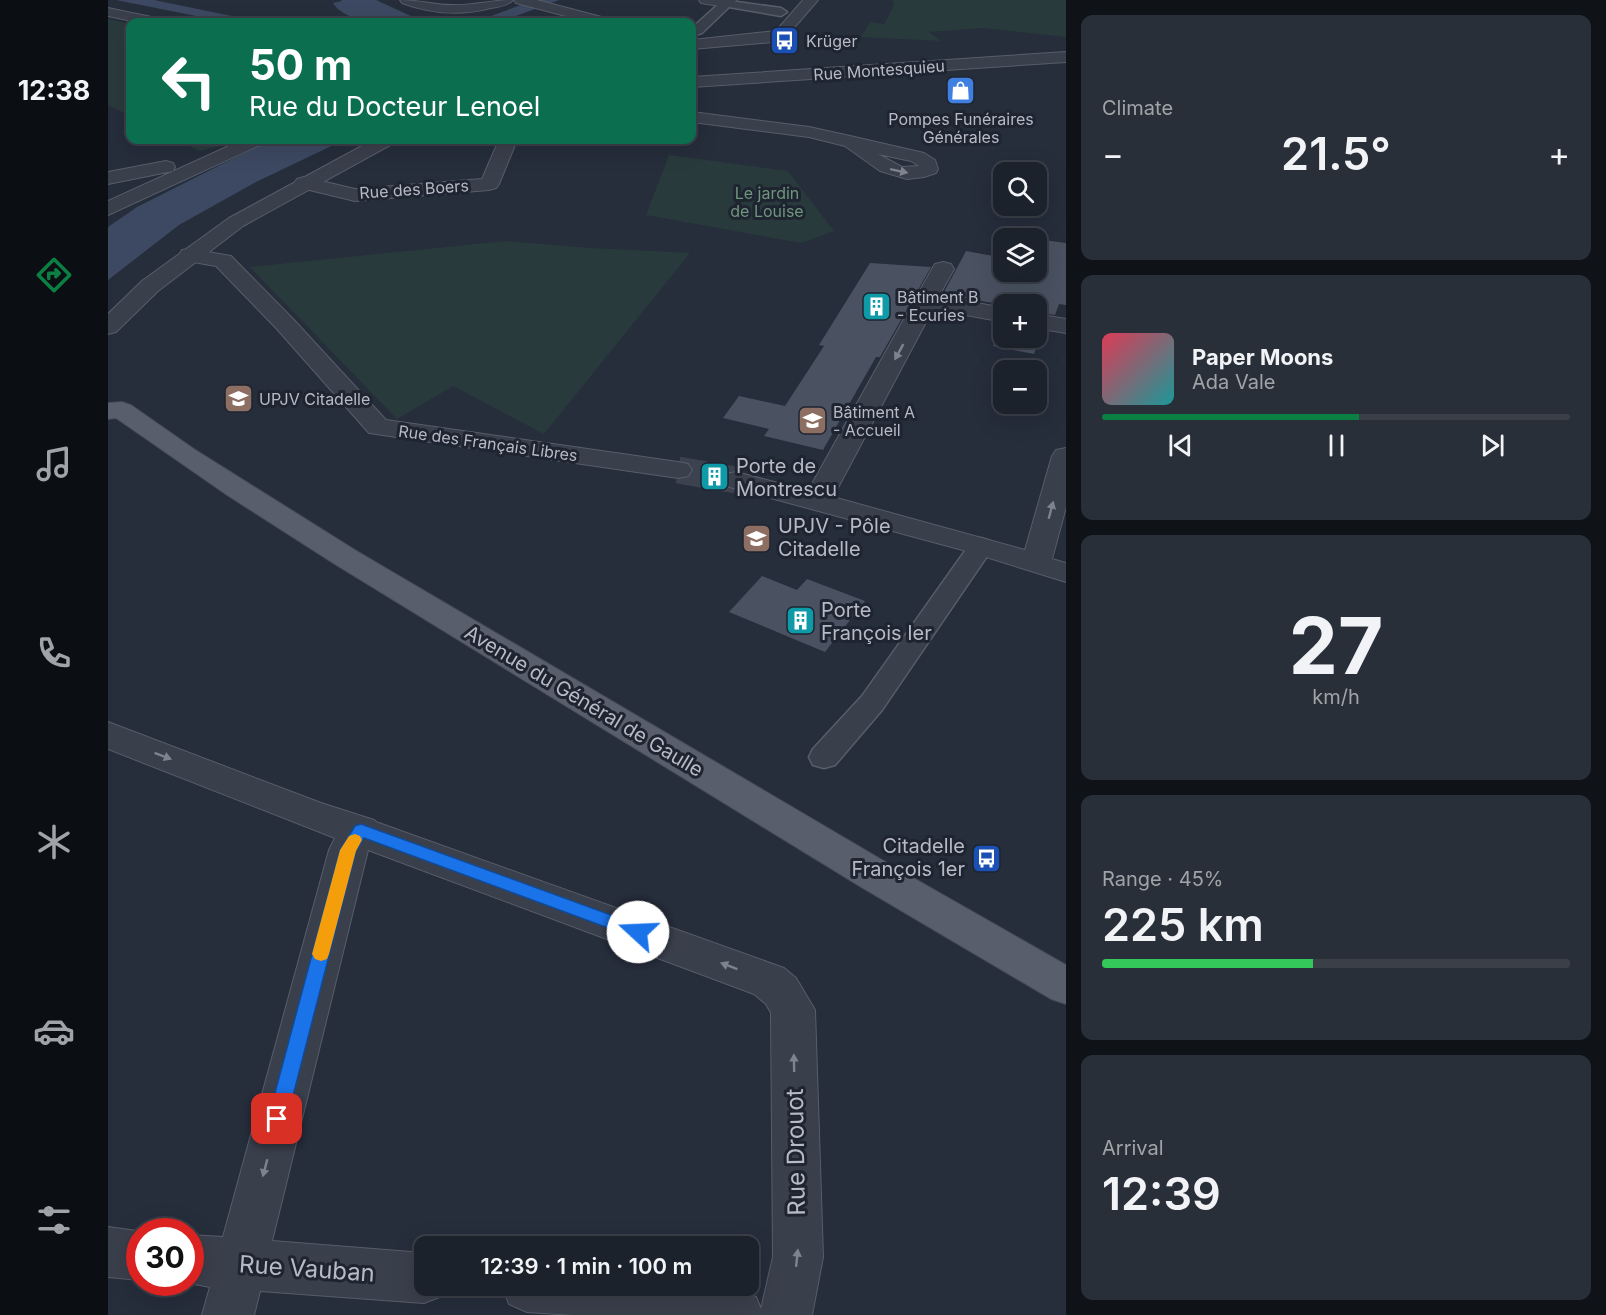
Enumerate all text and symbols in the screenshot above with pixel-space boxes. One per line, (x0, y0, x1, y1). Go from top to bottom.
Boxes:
bus stop icon: Krüger (769, 25, 801, 57)
place label: Krüger (806, 31, 857, 51)
text: 50 m (249, 39, 352, 90)
icon: left (150, 42, 228, 120)
street label: Rue Montesquieu (813, 55, 945, 85)
text: 12:38 (18, 74, 90, 107)
shop icon: Pompes Funéraires Générales (945, 75, 977, 107)
text: Rue du Docteur Lenoel (249, 90, 540, 123)
text: Climate (1102, 96, 1173, 120)
place label: Pompes Funéraires Générales (888, 109, 1034, 147)
text: 21.5° (1281, 126, 1391, 181)
text: − (1102, 134, 1124, 174)
text: + (1548, 134, 1570, 174)
map controls (993, 162, 1047, 414)
button: search (993, 162, 1047, 216)
one-way arrow (890, 167, 908, 177)
street label: Rue des Boers (359, 175, 469, 203)
park label: Le jardin de Louise (730, 183, 804, 221)
button: layers (993, 228, 1047, 282)
icon: directions (33, 254, 75, 296)
place label: Bâtiment B - Ecuries (897, 287, 979, 325)
building icon: Bâtiment B - Ecuries (860, 290, 892, 322)
button: + (993, 294, 1047, 348)
one-way arrow (894, 344, 904, 361)
text: Paper Moons (1192, 344, 1333, 370)
button: − (993, 360, 1047, 414)
text: Ada Vale (1192, 370, 1275, 394)
school or university icon: UPJV Citadelle (222, 383, 254, 415)
place label: UPJV Citadelle (259, 389, 370, 409)
place label: Bâtiment A - Accueil (833, 402, 915, 440)
school or university icon: Bâtiment A - Accueil (796, 405, 828, 437)
street label: Rue des Français Libres (397, 421, 579, 465)
icon: previous (1164, 429, 1197, 462)
icon: pause (1320, 429, 1353, 462)
icon: next (1476, 429, 1509, 462)
icon: music (33, 443, 75, 485)
place label: Porte de Montrescu (736, 454, 837, 501)
building icon: Porte de Montrescu (699, 461, 731, 493)
one-way arrow (1047, 501, 1056, 519)
place label: UPJV - Pôle Citadelle (778, 514, 891, 561)
school or university icon: UPJV - Pôle Citadelle (741, 522, 773, 554)
place label: Porte François Ier (821, 598, 932, 645)
text: 27 (1289, 598, 1383, 693)
building icon: Porte François Ier (784, 605, 816, 637)
street label: Avenue du Général de Gaulle (461, 620, 707, 782)
icon: phone (33, 632, 75, 674)
text: km/h (1312, 685, 1360, 709)
one-way arrow (154, 751, 172, 761)
icon: climate (33, 821, 75, 863)
place label: Citadelle François 1er (851, 834, 965, 881)
bus stop icon: Citadelle François 1er (970, 842, 1002, 874)
text: Range · 45% (1102, 867, 1223, 891)
text: 225 km (1102, 897, 1264, 952)
position arrow (606, 900, 670, 964)
one-way arrow (720, 961, 738, 971)
icon: car (33, 1010, 75, 1052)
one-way arrow (789, 1053, 799, 1072)
street label: Rue Drouot (780, 1088, 811, 1216)
pin (251, 1093, 302, 1144)
icon: arrive (260, 1102, 293, 1135)
text: Arrival (1102, 1136, 1164, 1160)
one-way arrow (259, 1159, 269, 1177)
text: 12:39 (1102, 1166, 1221, 1221)
icon: filters (33, 1199, 75, 1241)
speed limit sign: 30 (126, 1218, 204, 1296)
one-way arrow (792, 1248, 802, 1267)
street label: Rue Vauban (238, 1249, 376, 1288)
text: 12:39 · 1 min · 100 m (481, 1253, 692, 1279)

